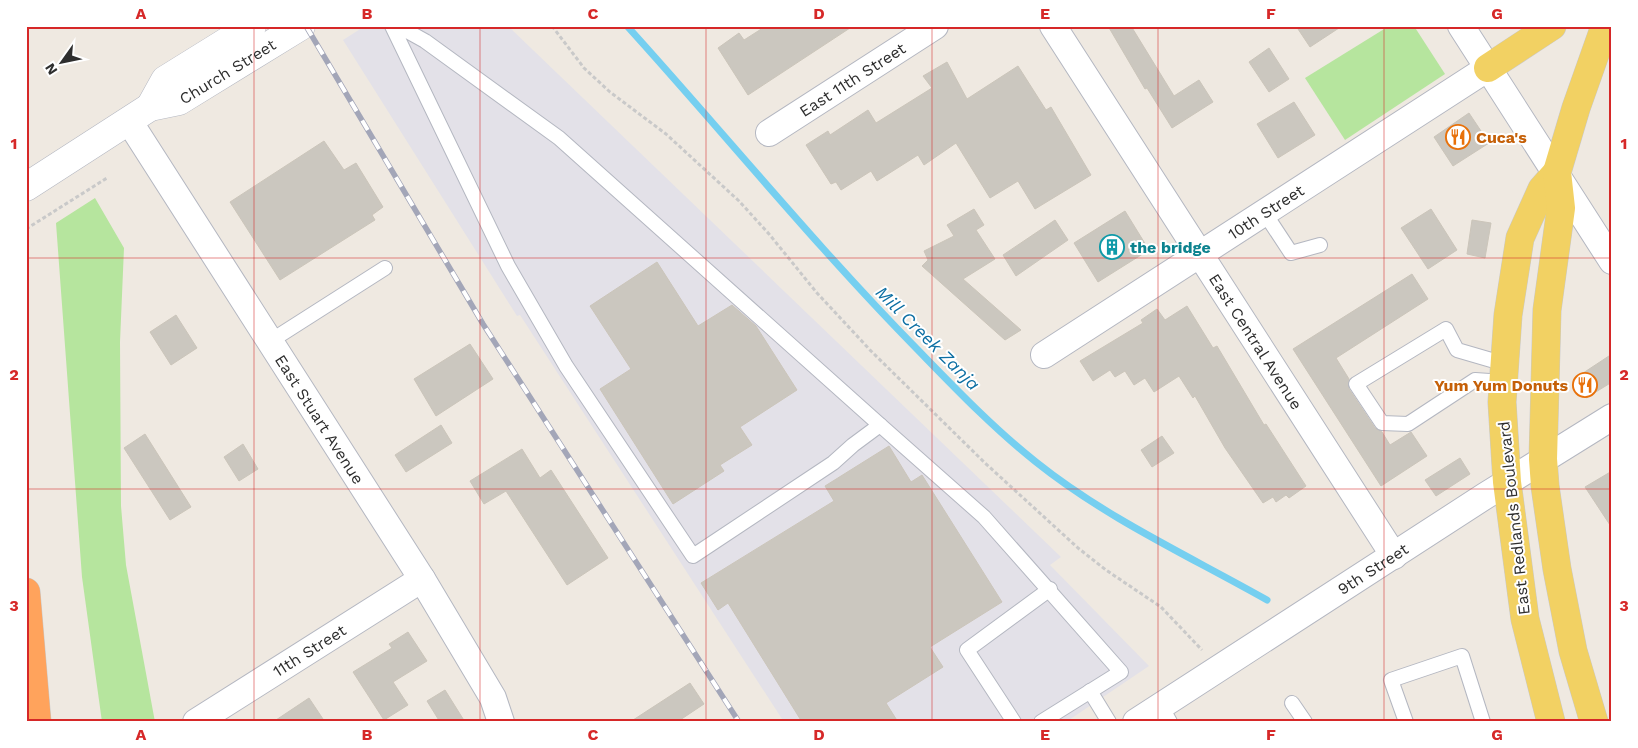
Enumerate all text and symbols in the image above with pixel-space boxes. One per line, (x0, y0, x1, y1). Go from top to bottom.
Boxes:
text: A (136, 4, 147, 23)
text: B (362, 4, 373, 23)
text: C (588, 4, 599, 23)
text: D (813, 4, 825, 23)
text: E (1040, 4, 1050, 23)
text: F (1266, 4, 1276, 23)
text: G (1491, 4, 1503, 23)
street label: Church Street (176, 34, 279, 108)
north arrow (38, 38, 88, 88)
street label: East 11th Street (796, 38, 909, 121)
text: N (42, 60, 61, 78)
restaurant icon: Cuca's (1445, 124, 1471, 150)
place label: Cuca's (1476, 128, 1527, 147)
text: 1 (11, 134, 17, 153)
text: 1 (1621, 134, 1627, 153)
street label: 10th Street (1224, 180, 1307, 243)
building icon: the bridge (1099, 234, 1125, 260)
place label: the bridge (1130, 238, 1211, 257)
street label: East Central Avenue (1205, 270, 1307, 413)
water label: Mill Creek Zanja (872, 282, 984, 394)
street label: East Stuart Avenue (271, 351, 368, 488)
text: 2 (9, 365, 19, 384)
text: 2 (1619, 365, 1629, 384)
restaurant icon: Yum Yum Donuts (1572, 372, 1598, 398)
place label: Yum Yum Donuts (1434, 376, 1568, 395)
street label: East Redlands Boulevard (1494, 420, 1534, 616)
street label: 9th Street (1334, 539, 1412, 598)
text: 3 (9, 596, 19, 615)
text: 3 (1619, 596, 1629, 615)
street label: 11th Street (269, 620, 350, 681)
text: A (136, 725, 147, 744)
text: B (362, 725, 373, 744)
text: C (588, 725, 599, 744)
text: D (813, 725, 825, 744)
text: E (1040, 725, 1050, 744)
text: F (1266, 725, 1276, 744)
text: G (1491, 725, 1503, 744)

